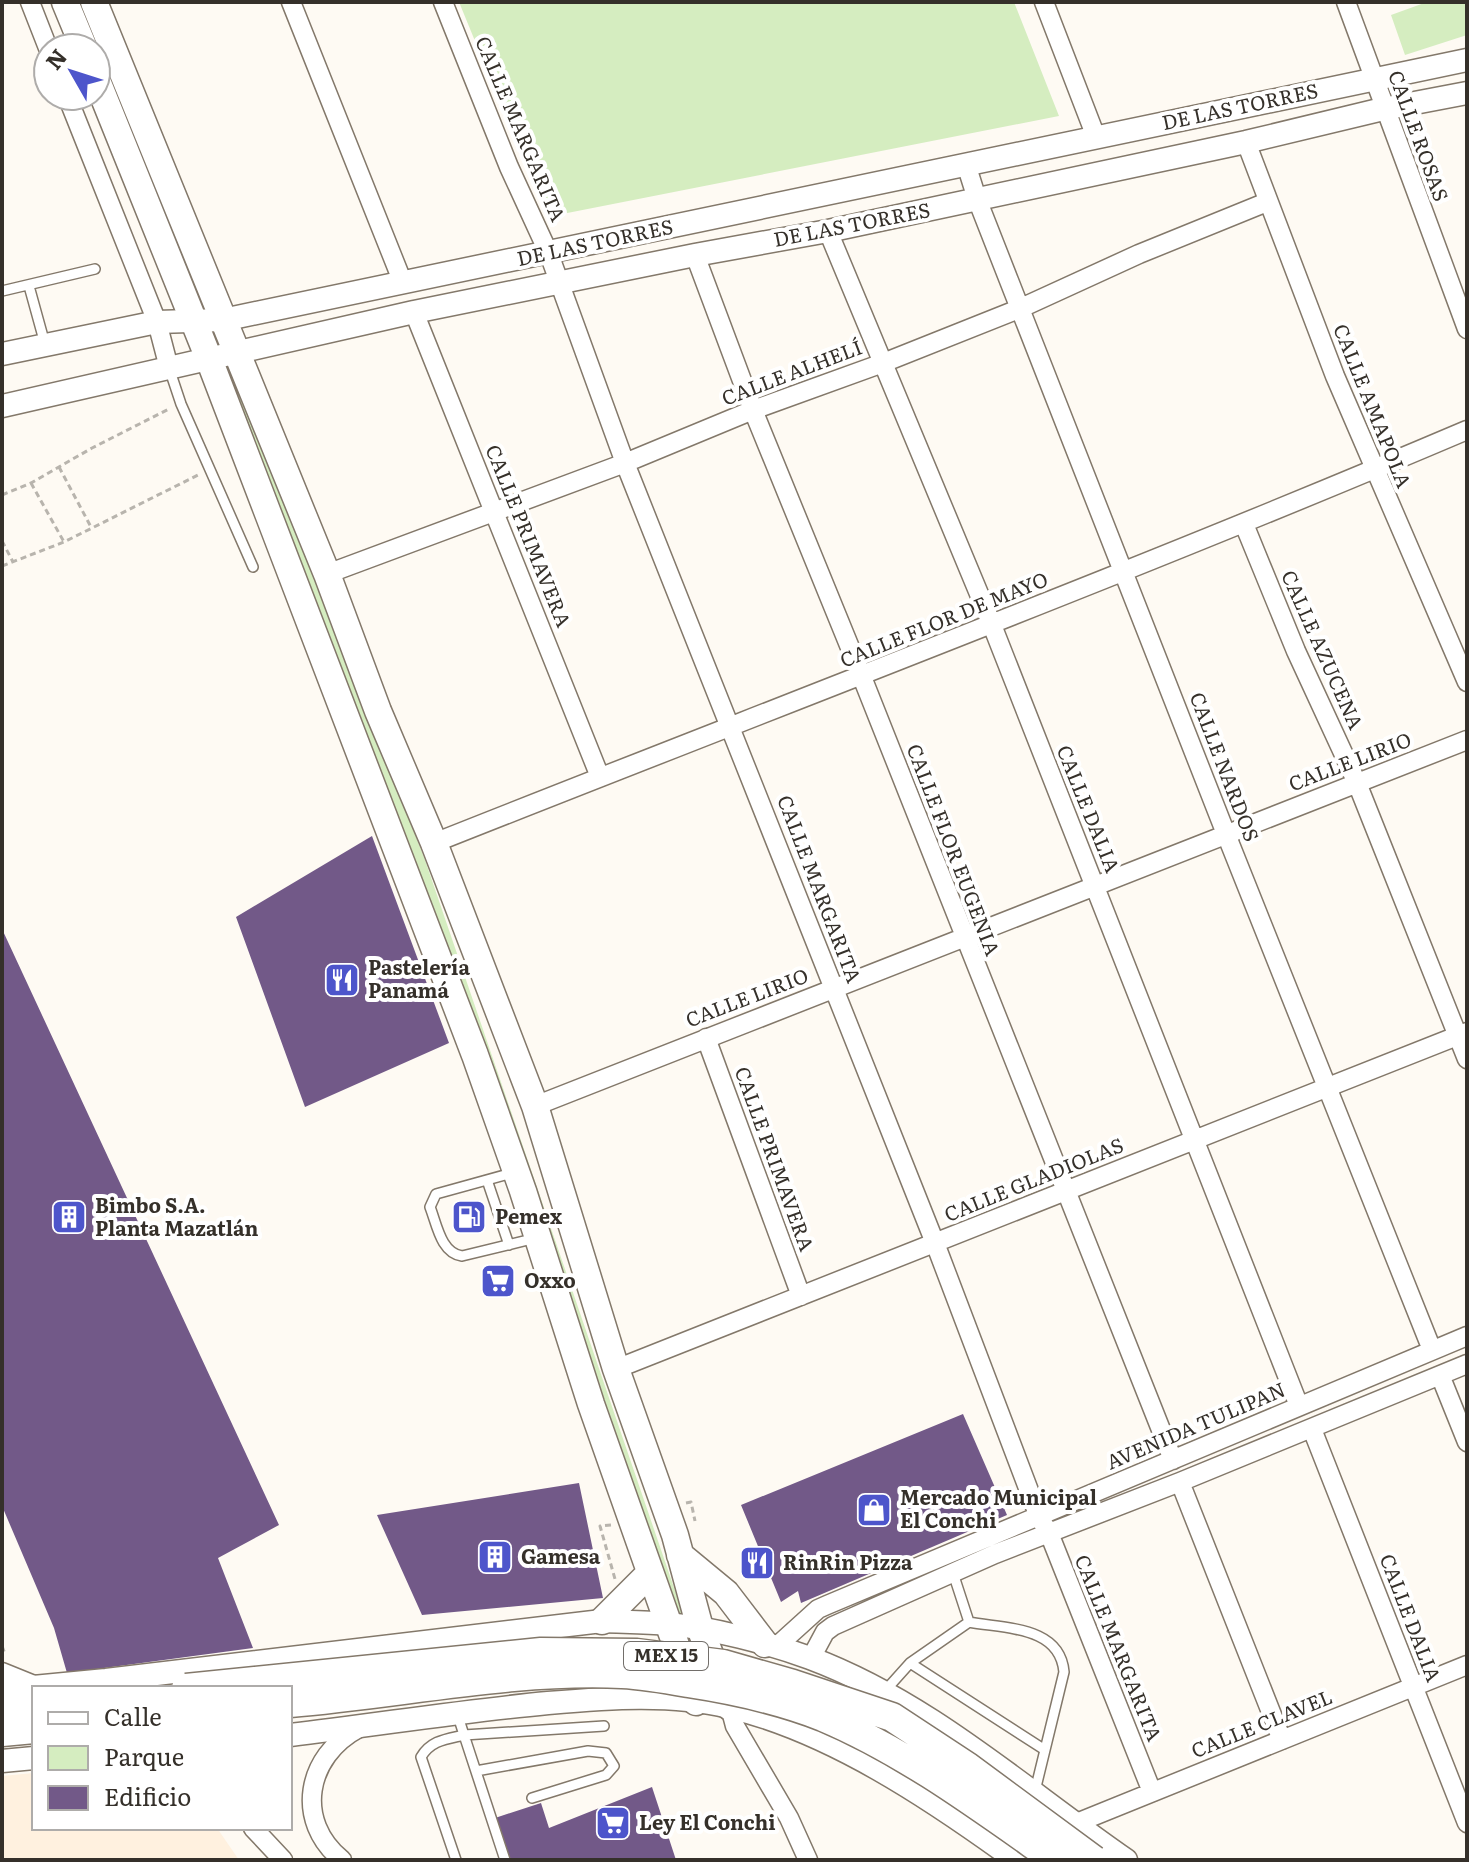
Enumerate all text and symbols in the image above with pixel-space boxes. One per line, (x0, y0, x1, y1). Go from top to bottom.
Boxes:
street label: CALLE MARGARITA (469, 31, 575, 226)
north arrow (32, 32, 112, 112)
text: N (37, 41, 74, 76)
street label: CALLE ROSAS (1382, 65, 1458, 205)
street label: DE LAS TORRES (1159, 74, 1320, 136)
street label: DE LAS TORRES (771, 193, 932, 253)
street label: DE LAS TORRES (514, 210, 675, 272)
street label: CALLE AMAPOLA (1327, 319, 1421, 492)
street label: CALLE ALHELÍ (717, 331, 866, 412)
street label: CALLE PRIMAVERA (480, 439, 580, 631)
street label: CALLE FLOR DE MAYO (835, 563, 1052, 674)
street label: CALLE AZUCENA (1275, 565, 1373, 734)
street label: CALLE NARDOS (1184, 687, 1268, 845)
street label: CALLE LIRIO (1284, 723, 1415, 797)
street label: CALLE FLOR EUGENIA (901, 739, 1009, 960)
street label: CALLE DALIA (1051, 740, 1129, 877)
street label: CALLE MARGARITA (771, 790, 871, 987)
place label: Pastelería Panamá (368, 951, 470, 1004)
street label: CALLE LIRIO (681, 959, 812, 1033)
restaurant icon: Pastelería Panamá (323, 961, 361, 999)
street label: CALLE PRIMAVERA (729, 1062, 823, 1255)
street label: CALLE GLADIOLAS (939, 1128, 1127, 1228)
place label: Bimbo S.A. Planta Mazatlán (95, 1189, 258, 1242)
building icon: Bimbo S.A. Planta Mazatlán (50, 1198, 88, 1236)
fuel station icon: Pemex (450, 1198, 488, 1236)
place label: Pemex (495, 1200, 562, 1230)
supermarket icon: Oxxo (479, 1262, 517, 1300)
place label: Oxxo (524, 1264, 576, 1294)
street label: AVENIDA TULIPAN (1101, 1373, 1289, 1475)
place label: Mercado Municipal El Conchi (900, 1481, 1097, 1534)
shop icon: Mercado Municipal El Conchi (855, 1491, 893, 1529)
building icon: Gamesa (476, 1538, 514, 1576)
place label: Gamesa (521, 1540, 601, 1570)
restaurant icon: RinRin Pizza (738, 1544, 776, 1582)
place label: RinRin Pizza (783, 1546, 913, 1576)
street label: CALLE MARGARITA (1069, 1549, 1171, 1745)
street label: CALLE DALIA (1374, 1549, 1450, 1686)
road number: MEX 15 (624, 1642, 708, 1670)
street label: CALLE CLAVEL (1186, 1680, 1336, 1764)
legend (32, 1686, 292, 1830)
text: Calle (104, 1698, 162, 1733)
text: Parque (104, 1738, 184, 1773)
text: Edificio (104, 1778, 191, 1813)
supermarket icon: Ley El Conchi (594, 1804, 632, 1842)
place label: Ley El Conchi (639, 1806, 776, 1836)

